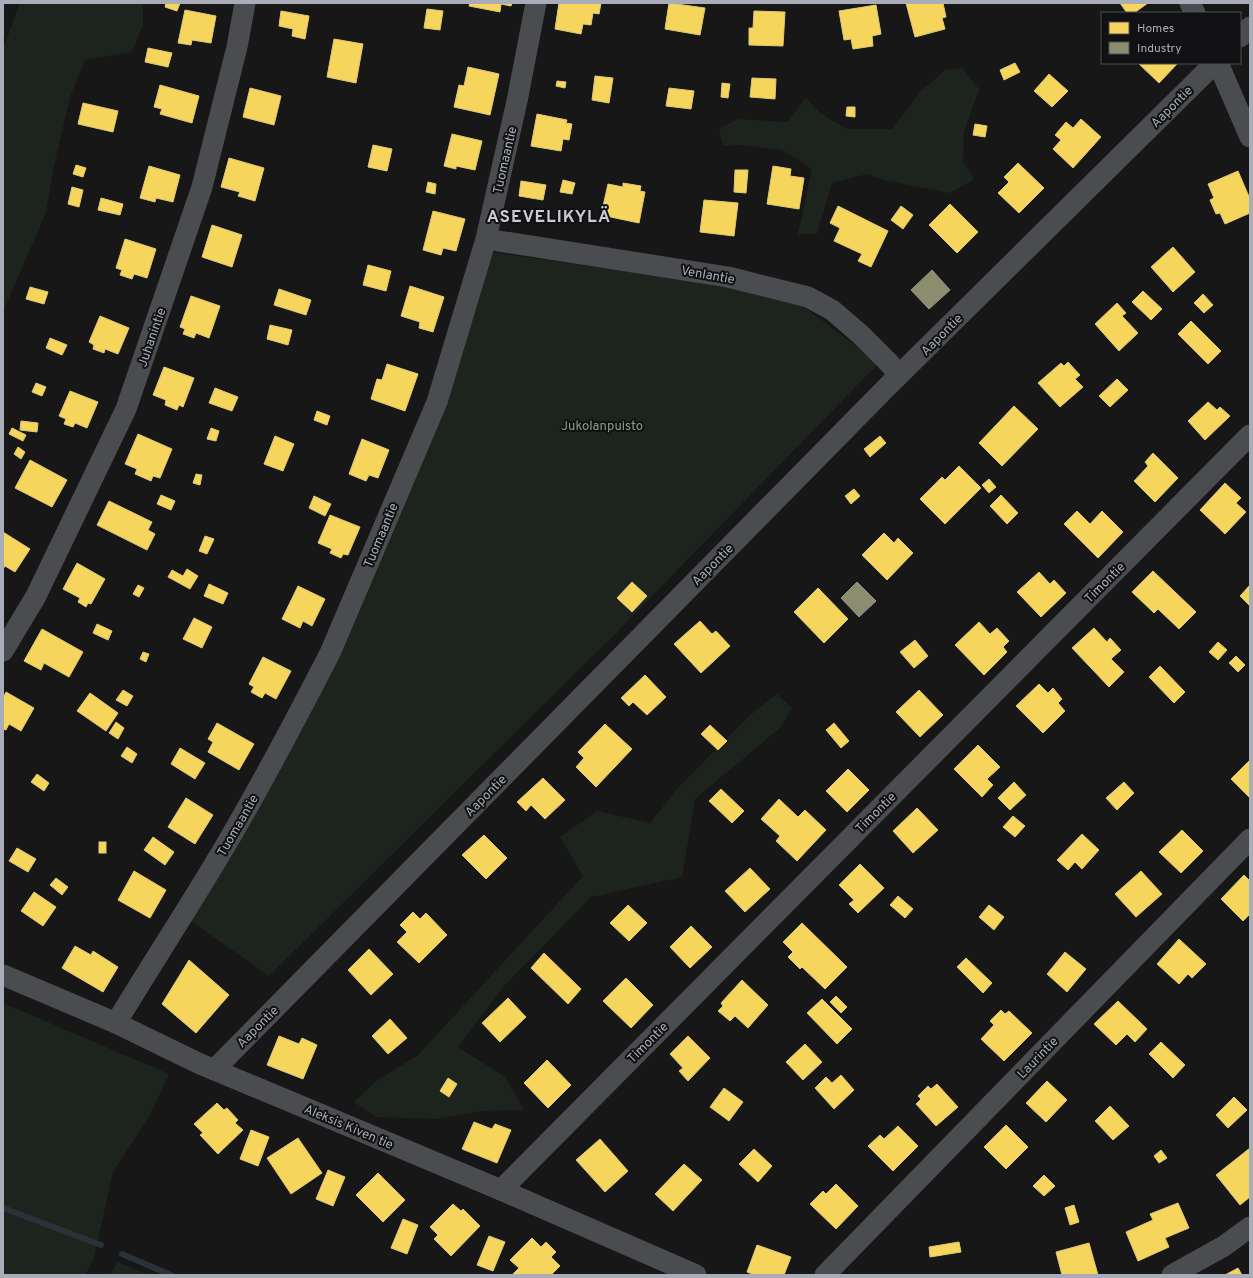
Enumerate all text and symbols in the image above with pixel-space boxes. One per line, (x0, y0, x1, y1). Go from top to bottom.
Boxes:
legend (1101, 12, 1241, 64)
text: Homes (1137, 21, 1174, 37)
text: Industry (1137, 41, 1182, 57)
street label: Aapontie (1148, 83, 1197, 132)
street label: Tuomaantie (490, 125, 521, 196)
district label: ASEVELIKYLÄ (487, 206, 611, 229)
street label: Venlantie (680, 263, 736, 289)
street label: Juhanintie (135, 306, 170, 369)
street label: Aapontie (918, 311, 967, 360)
park label: Jukolanpuisto (561, 419, 643, 435)
street label: Tuomaantie (361, 501, 403, 570)
street label: Aapontie (689, 541, 738, 590)
street label: Timontie (1082, 560, 1129, 607)
street label: Aapontie (462, 772, 511, 821)
street label: Timontie (853, 790, 900, 837)
street label: Tuomaantie (215, 792, 263, 860)
street label: Aapontie (234, 1003, 283, 1052)
street label: Timontie (625, 1020, 672, 1067)
street label: Laurintie (1015, 1034, 1062, 1083)
street label: Aleksis Kiven tie (301, 1102, 395, 1154)

